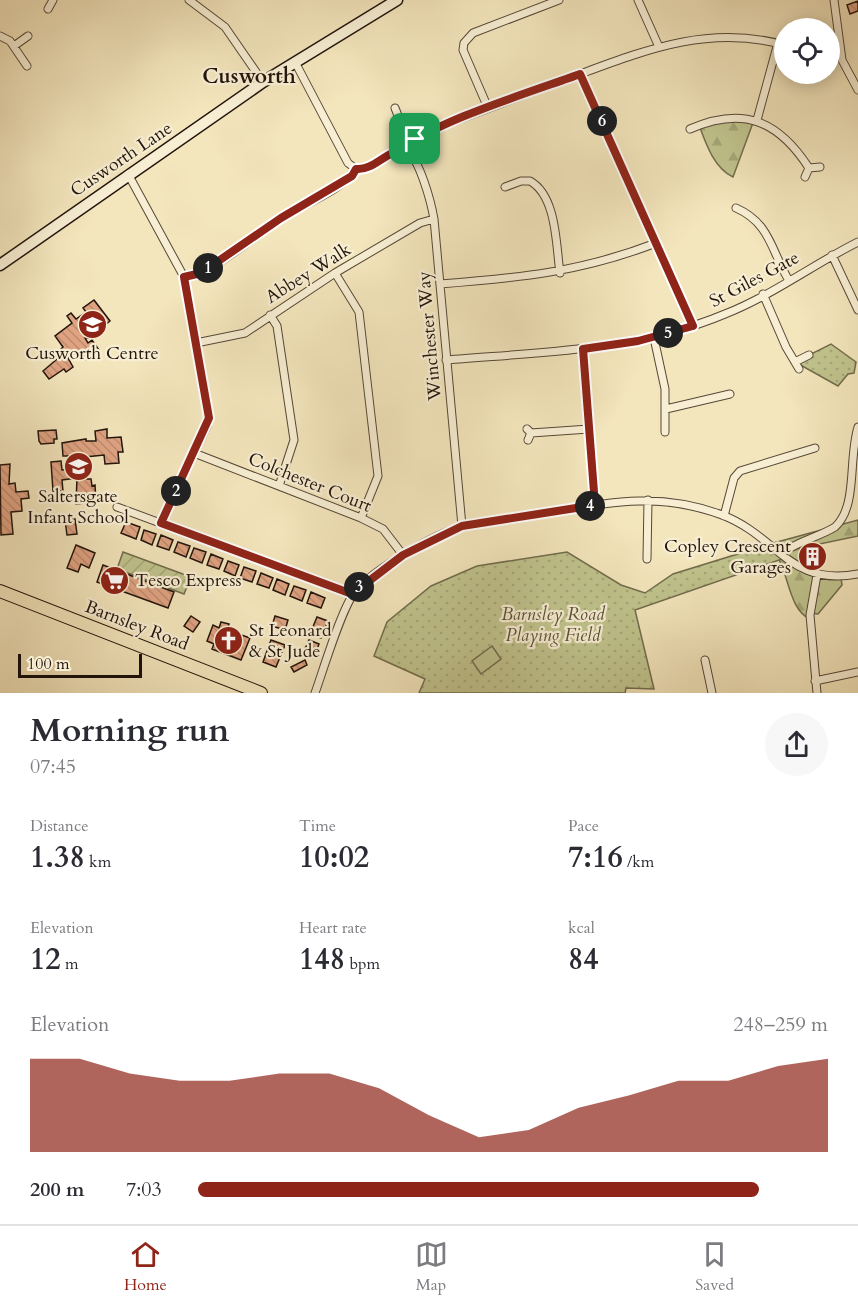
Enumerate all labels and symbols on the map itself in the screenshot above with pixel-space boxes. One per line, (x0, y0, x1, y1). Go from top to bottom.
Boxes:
district label: Cusworth (202, 62, 296, 91)
pin: 6 (587, 106, 617, 136)
pin (389, 113, 440, 164)
street label: Cusworth Lane (65, 116, 177, 203)
street label: Abbey Walk (261, 237, 356, 310)
street label: St Giles Gate (705, 245, 804, 314)
pin: 1 (193, 253, 223, 283)
street label: Winchester Way (411, 270, 448, 403)
school or university icon: Cusworth Centre (76, 308, 108, 340)
pin: 5 (653, 318, 683, 348)
place label: Cusworth Centre (25, 341, 159, 366)
street label: Colchester Court (244, 446, 376, 519)
school or university icon: Saltersgate Infant School (62, 451, 94, 483)
pin: 2 (161, 476, 191, 506)
place label: Saltersgate Infant School (27, 484, 129, 530)
pin: 4 (575, 491, 605, 521)
place label: Copley Crescent Garages (664, 534, 791, 580)
building icon: Copley Crescent Garages (796, 540, 828, 572)
supermarket icon: Tesco Express (98, 564, 130, 596)
place label: Tesco Express (135, 568, 242, 593)
pin: 3 (344, 572, 374, 602)
street label: Barnsley Road (81, 594, 193, 657)
park label: Barnsley Road Playing Field (501, 602, 606, 648)
place label: St Leonard & St Jude (249, 618, 332, 664)
church icon: St Leonard & St Jude (212, 624, 244, 656)
scale bar (18, 651, 142, 678)

